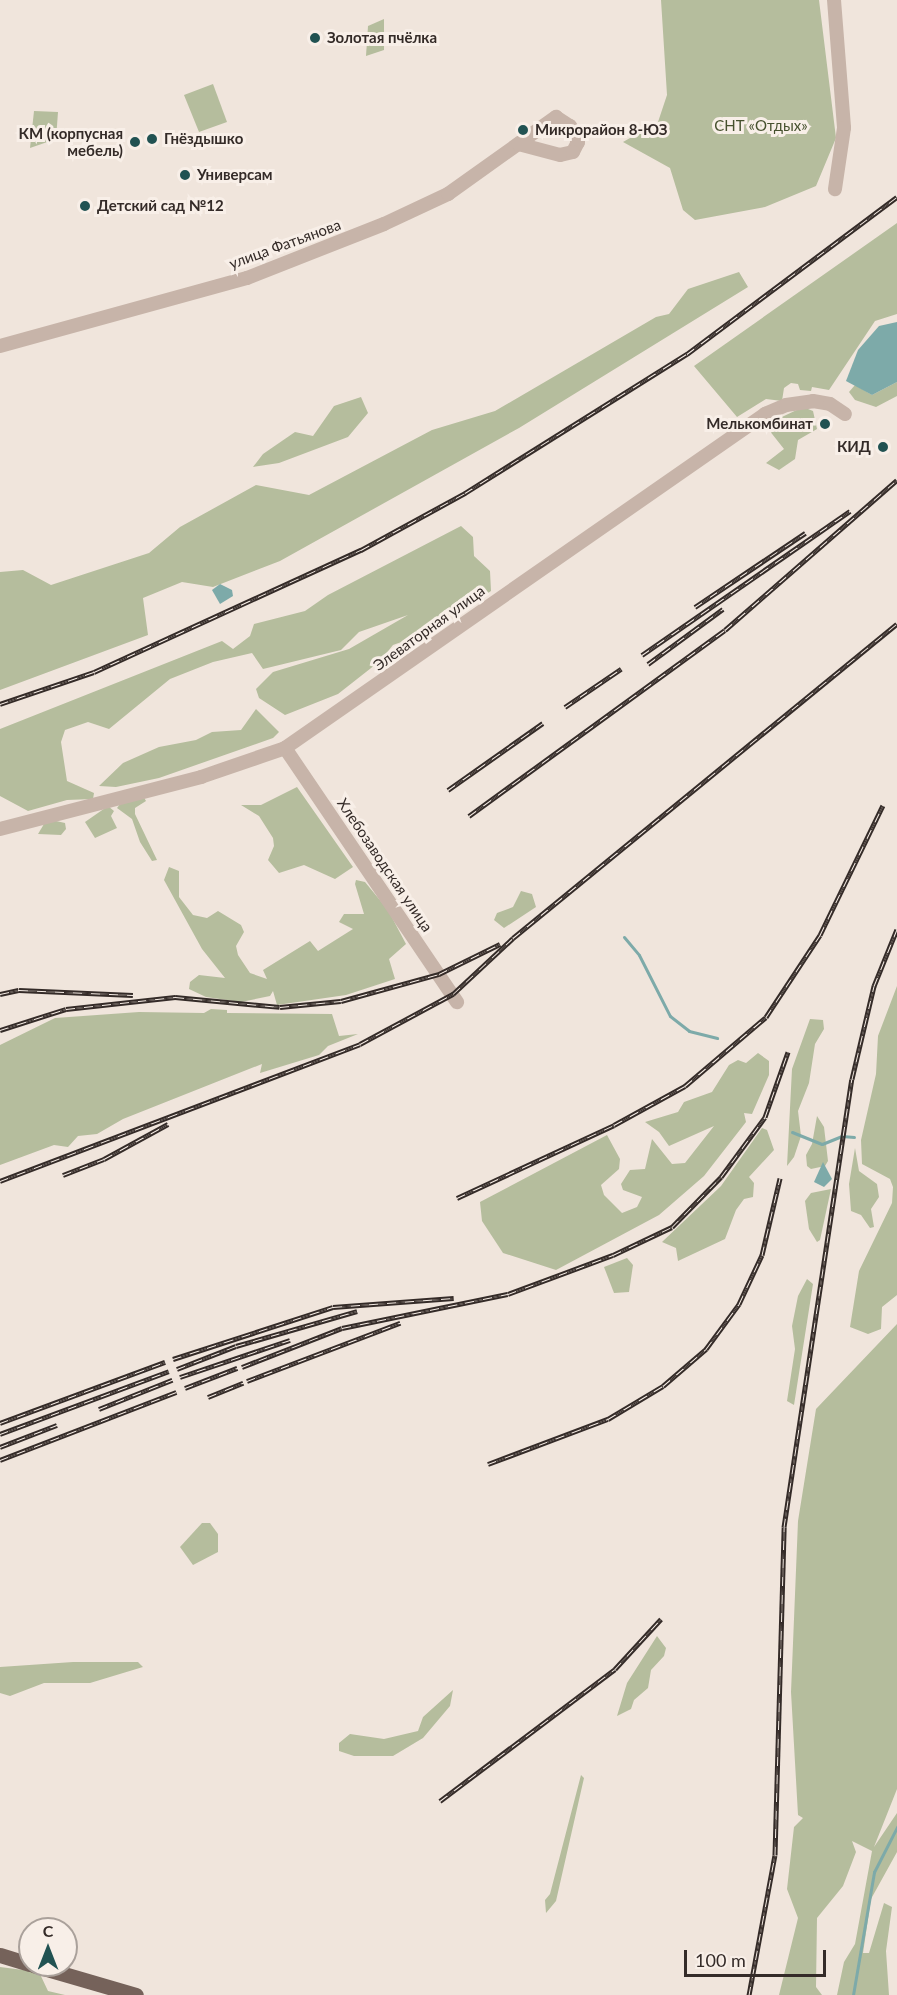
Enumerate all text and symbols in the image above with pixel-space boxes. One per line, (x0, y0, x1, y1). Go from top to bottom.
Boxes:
place label: Золотая пчёлка (327, 29, 437, 47)
marker: Золотая пчёлка (308, 31, 322, 45)
park label: СНТ «Отдых» (714, 117, 808, 135)
place label: Микрорайон 8-ЮЗ (535, 121, 668, 139)
marker: Микрорайон 8-ЮЗ (516, 123, 530, 137)
place label: КМ (корпусная мебель) (18, 124, 123, 159)
place label: Гнёздышко (164, 130, 243, 148)
marker: Гнёздышко (145, 132, 159, 146)
marker: КМ (корпусная мебель) (128, 135, 142, 149)
place label: Универсам (197, 166, 273, 184)
marker: Универсам (178, 168, 192, 182)
place label: Детский сад №12 (97, 197, 224, 215)
marker: Детский сад №12 (78, 199, 92, 213)
street label: улица Фатьянова (227, 215, 343, 273)
place label: Мелькомбинат (706, 415, 813, 433)
marker: Мелькомбинат (818, 417, 832, 431)
place label: КИД (837, 438, 871, 456)
marker: КИД (876, 440, 890, 454)
street label: Элеваторная улица (370, 582, 488, 674)
street label: Хлебозаводская улица (334, 795, 436, 935)
north arrow (18, 1917, 78, 1977)
text: С (43, 1921, 53, 1940)
scale bar (687, 1938, 830, 1976)
text: 100 m (695, 1949, 746, 1971)

